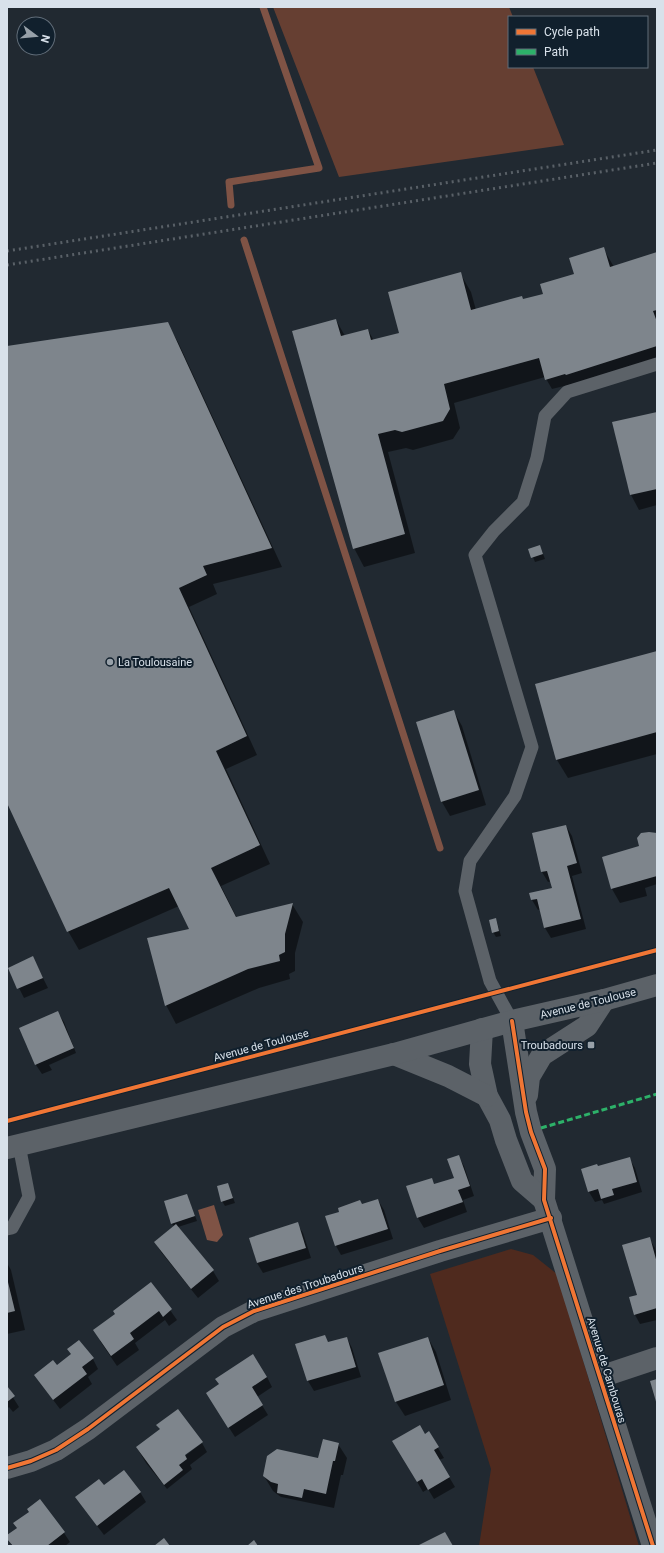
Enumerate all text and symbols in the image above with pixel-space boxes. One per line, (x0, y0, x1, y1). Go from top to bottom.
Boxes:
north arrow (16, 16, 56, 56)
legend (508, 16, 648, 68)
text: Cycle path (544, 25, 600, 39)
text: N (38, 33, 52, 44)
text: Path (544, 45, 569, 59)
place label: La Toulousaine (118, 656, 192, 669)
marker: La Toulousaine (105, 657, 115, 667)
street label: Avenue de Toulouse (539, 985, 637, 1022)
street label: Avenue de Toulouse (212, 1026, 310, 1064)
place label: Troubadours (521, 1039, 583, 1052)
marker: Troubadours (586, 1040, 596, 1050)
street label: Avenue des Troubadours (246, 1261, 365, 1311)
street label: Avenue de Cambouras (584, 1316, 629, 1425)

